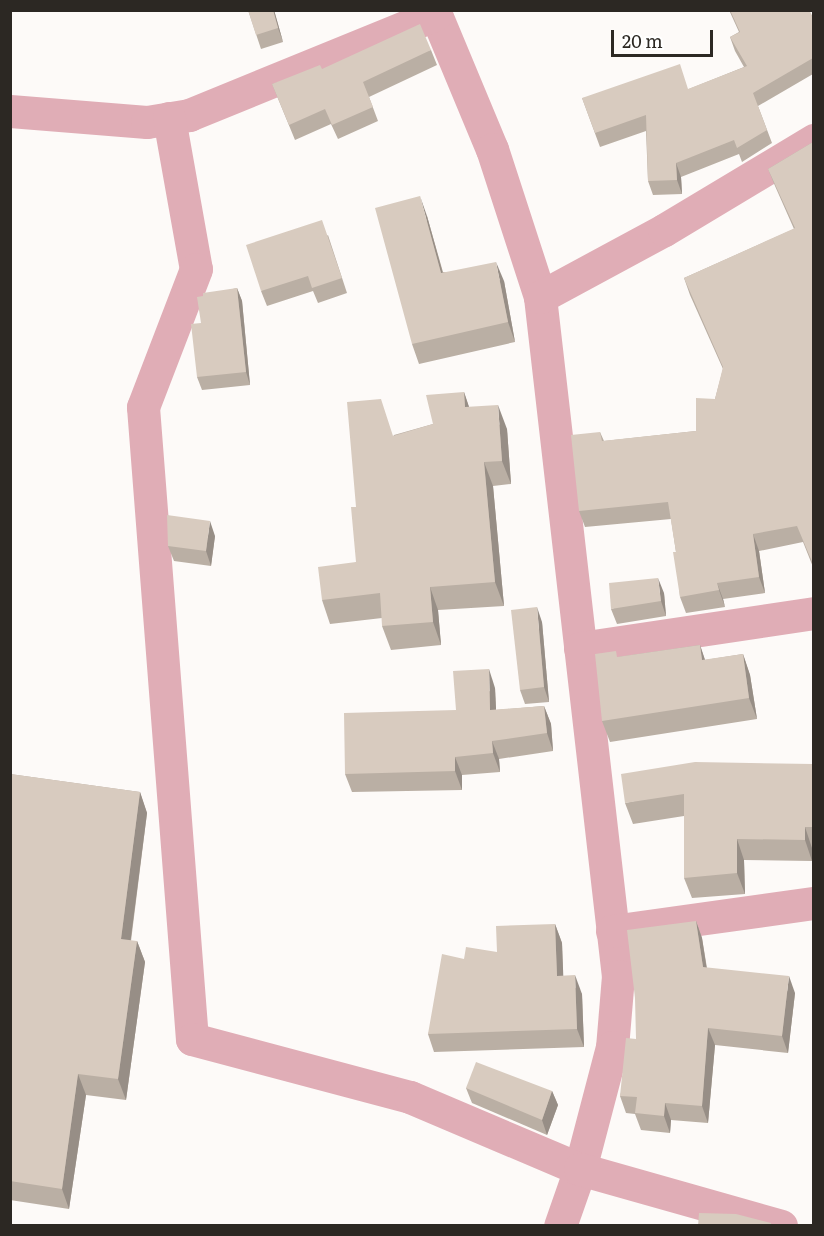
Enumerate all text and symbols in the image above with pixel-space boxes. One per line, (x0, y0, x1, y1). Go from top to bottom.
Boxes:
scale bar (614, 18, 716, 56)
text: 20 m (622, 27, 663, 54)

